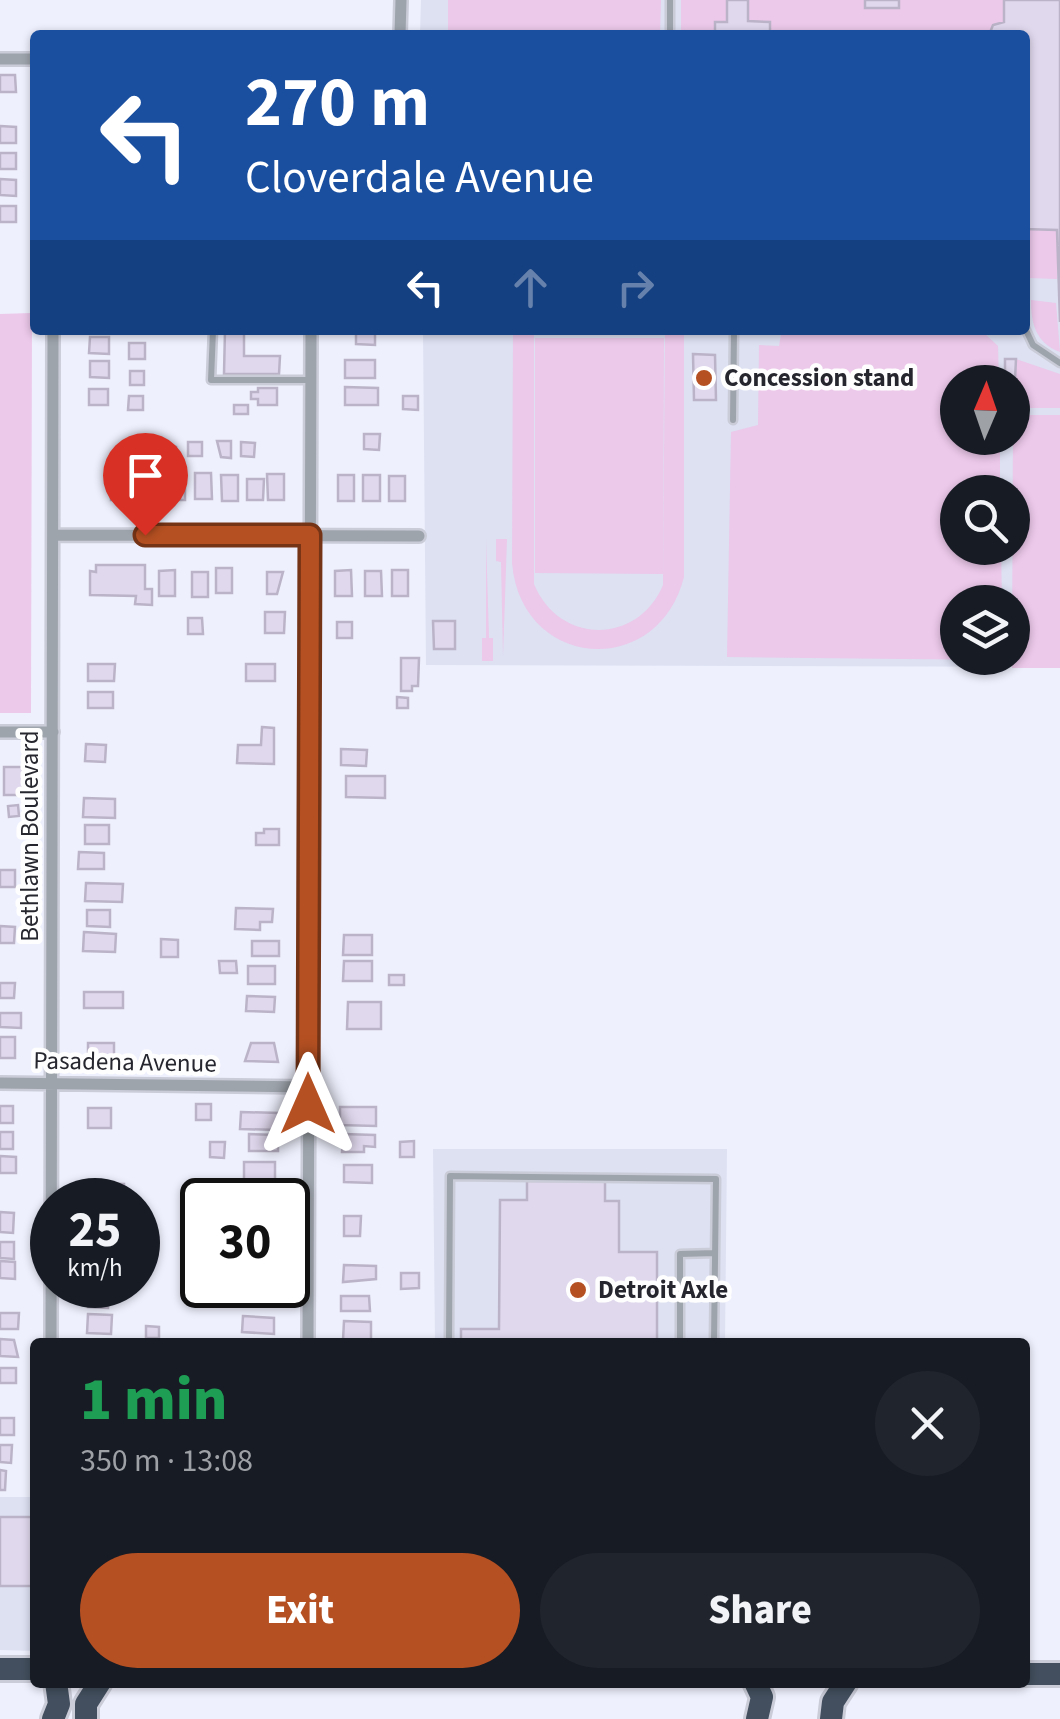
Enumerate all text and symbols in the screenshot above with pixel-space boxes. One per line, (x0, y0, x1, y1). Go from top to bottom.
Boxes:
text: 270 m (245, 53, 430, 153)
icon: left (80, 70, 210, 200)
text: Cloverdale Avenue (245, 146, 594, 210)
icon: left (398, 260, 453, 315)
icon: ahead (503, 260, 558, 315)
icon: right (608, 260, 663, 315)
place label: Concession stand (724, 360, 914, 396)
north arrow (940, 365, 1030, 455)
map controls (940, 365, 1030, 675)
marker: Concession stand (693, 367, 715, 389)
pin (103, 433, 188, 536)
icon: arrive (118, 448, 173, 503)
button: search (940, 475, 1030, 565)
button: layers (940, 585, 1030, 675)
street label: Bethlawn Boulevard (12, 730, 48, 942)
street label: Pasadena Avenue (33, 1042, 217, 1082)
position arrow (256, 1052, 360, 1156)
speed limit sign: 30 (180, 1178, 310, 1308)
text: 25 (69, 1195, 121, 1266)
text: km/h (67, 1250, 123, 1286)
place label: Detroit Axle (598, 1272, 728, 1308)
marker: Detroit Axle (567, 1279, 589, 1301)
text: 1 min (80, 1358, 227, 1443)
button: close (875, 1371, 980, 1476)
text: 350 m · 13:08 (80, 1438, 253, 1484)
button: Exit (80, 1553, 520, 1668)
button: Share (540, 1553, 980, 1668)

